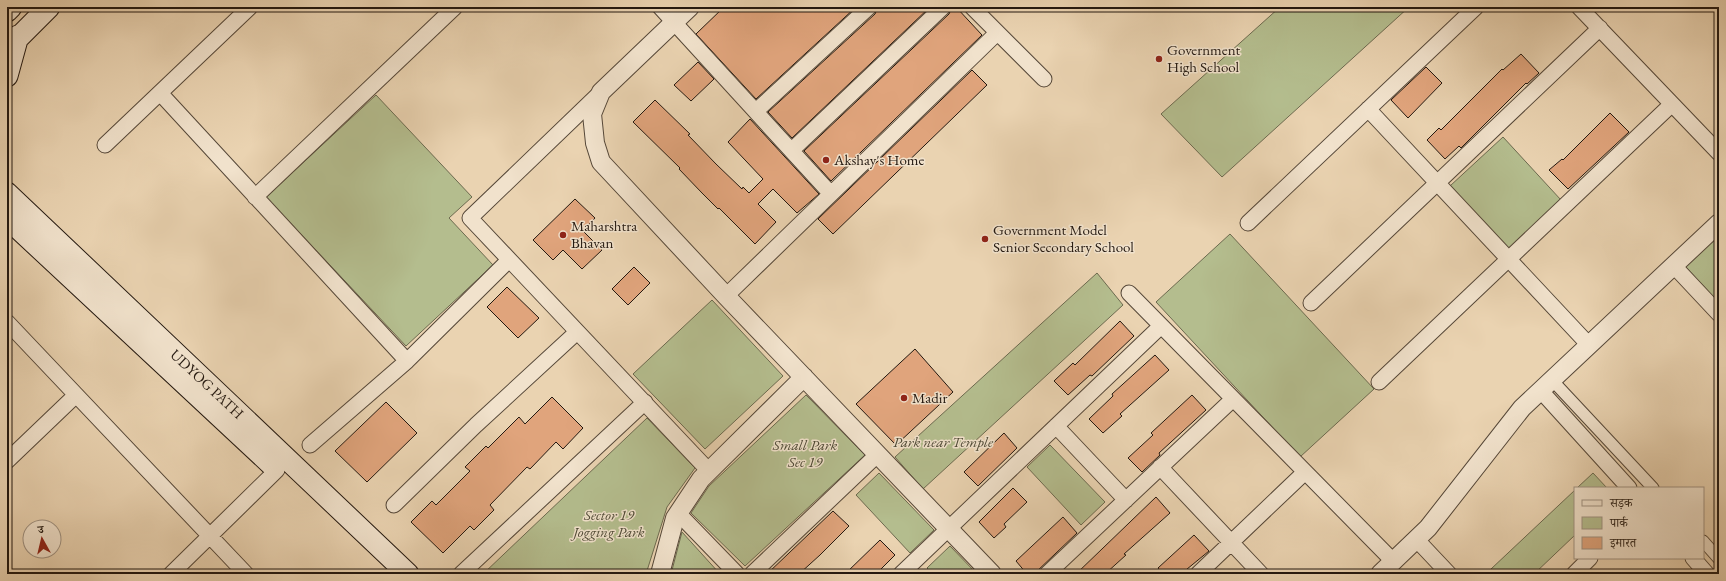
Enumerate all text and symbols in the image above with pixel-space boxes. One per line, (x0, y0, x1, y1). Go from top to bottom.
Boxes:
place label: Government High School (1167, 40, 1241, 76)
marker: Government High School (1154, 54, 1164, 64)
place label: Akshay's Home (833, 150, 924, 169)
marker: Akshay's Home (821, 155, 831, 165)
place label: Maharshtra Bhavan (571, 216, 637, 252)
place label: Government Model Senior Secondary School (993, 220, 1134, 256)
marker: Maharshtra Bhavan (558, 230, 568, 240)
marker: Government Model Senior Secondary School (980, 234, 990, 244)
street label: UDYOG PATH (167, 345, 248, 423)
place label: Madir (912, 388, 947, 407)
marker: Madir (899, 393, 909, 403)
park label: Park near Temple (893, 432, 994, 451)
park label: Small Park Sec 19 (772, 435, 837, 471)
legend (1574, 487, 1704, 559)
text: सड़क (1609, 495, 1634, 511)
park label: Sector 19 Jogging Park (570, 505, 645, 541)
text: पार्क (1609, 515, 1629, 531)
north arrow (22, 519, 62, 559)
text: उ (36, 522, 46, 537)
text: इमारत (1609, 535, 1637, 551)

